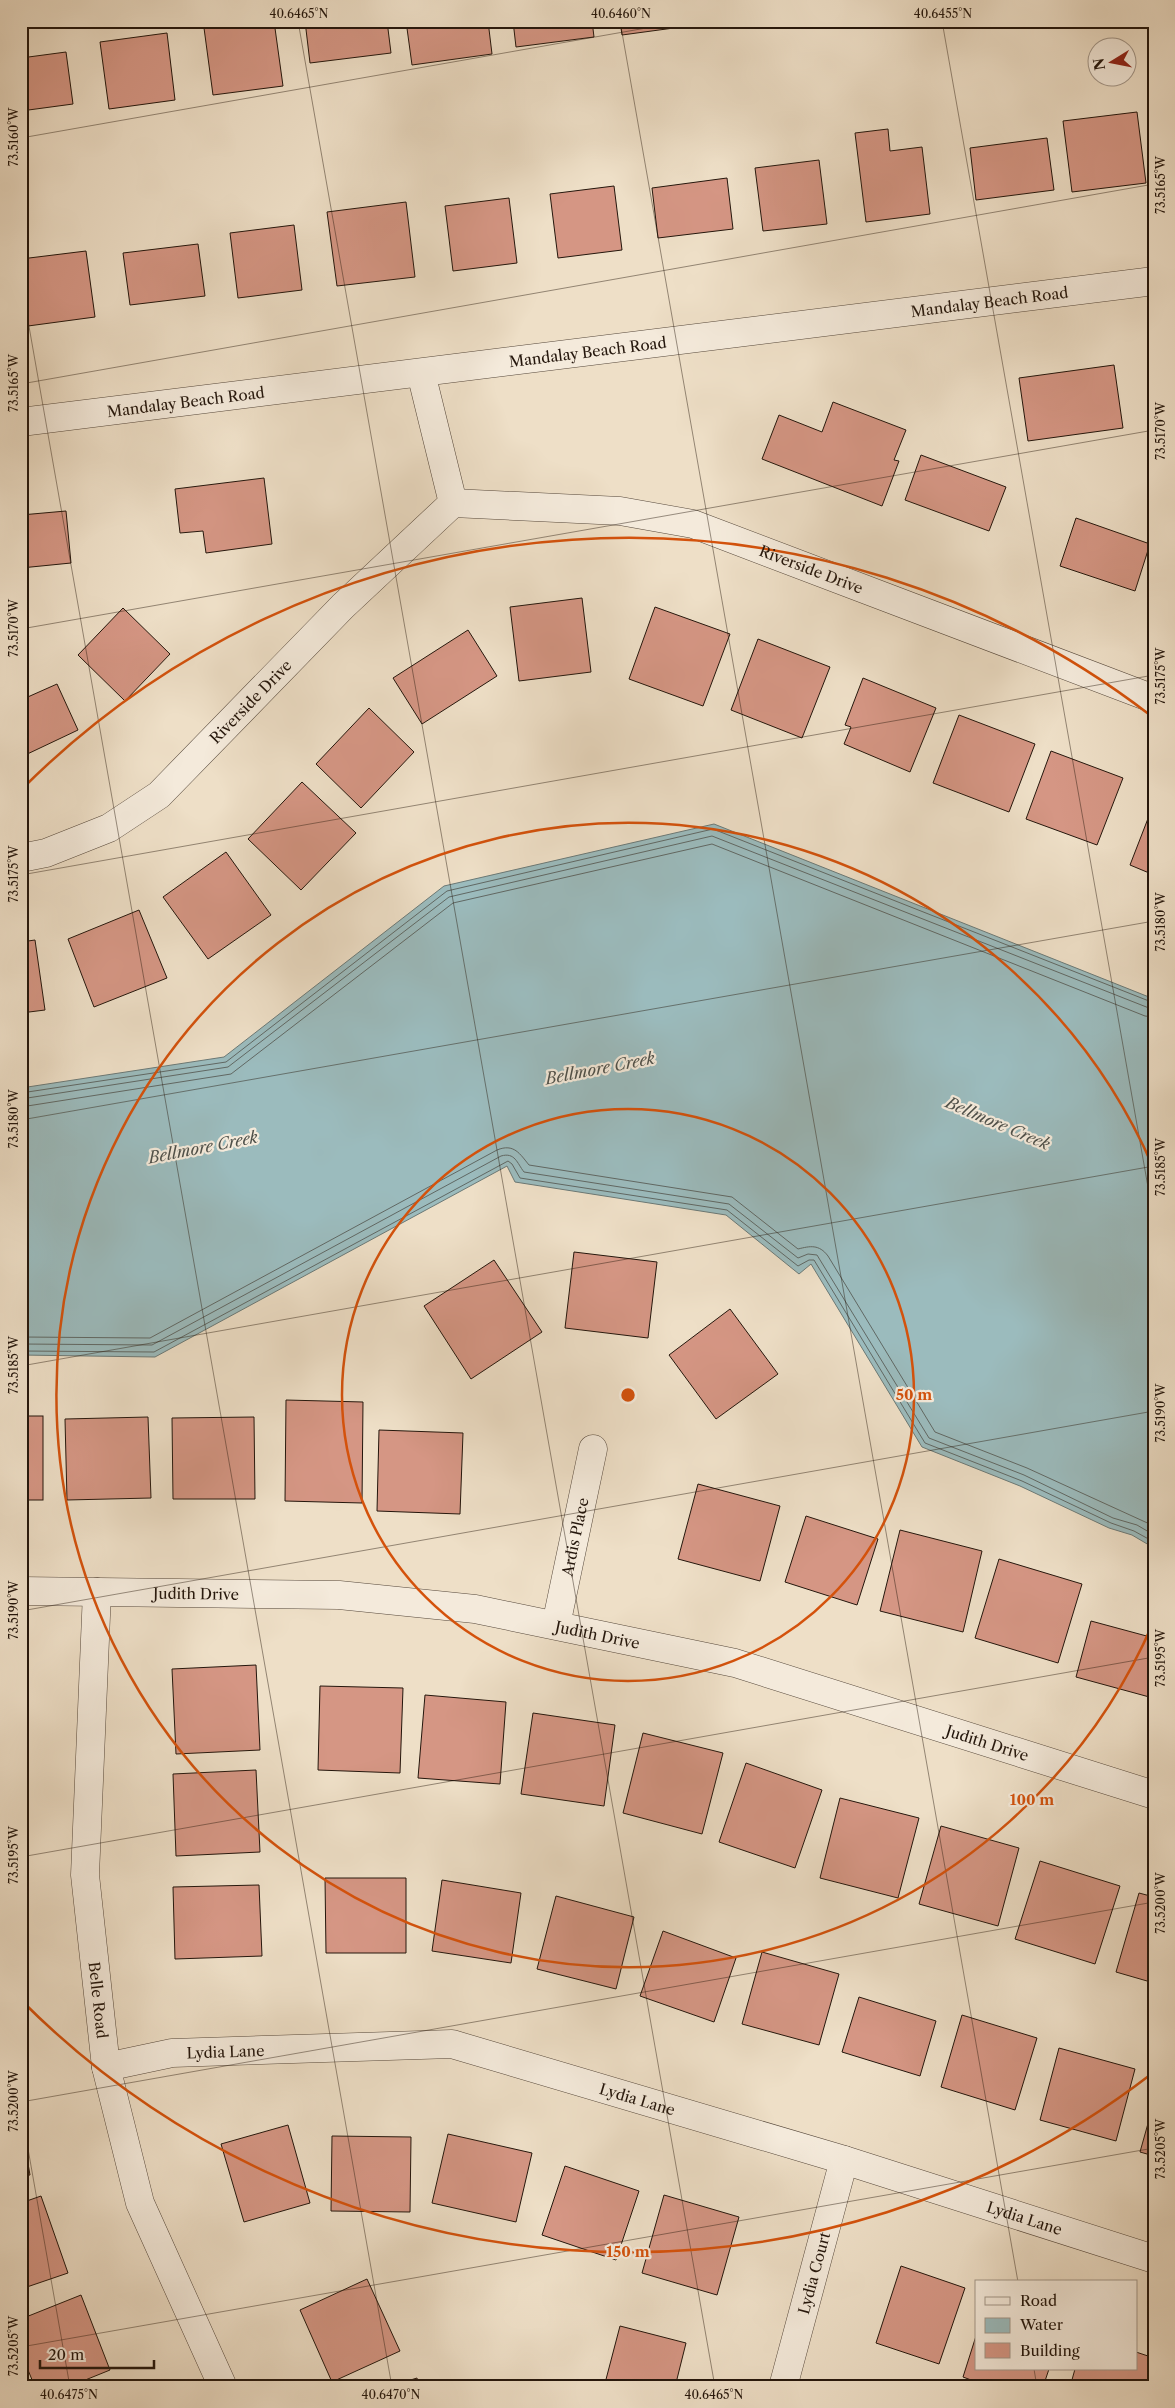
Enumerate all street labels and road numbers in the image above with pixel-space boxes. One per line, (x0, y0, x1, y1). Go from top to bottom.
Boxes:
street label: Mandalay Beach Road (910, 282, 1069, 321)
street label: Mandalay Beach Road (508, 332, 667, 371)
street label: Mandalay Beach Road (106, 382, 266, 421)
street label: Riverside Drive (757, 541, 866, 597)
street label: Riverside Drive (205, 655, 295, 747)
street label: Ardis Place (557, 1496, 592, 1579)
street label: Judith Drive (151, 1583, 239, 1603)
street label: Judith Drive (552, 1616, 642, 1653)
street label: Judith Drive (942, 1720, 1031, 1764)
street label: Belle Road (85, 1961, 112, 2039)
street label: Lydia Lane (186, 2041, 265, 2062)
street label: Lydia Lane (597, 2079, 678, 2119)
street label: Lydia Lane (985, 2197, 1065, 2239)
street label: Lydia Court (794, 2229, 834, 2316)

